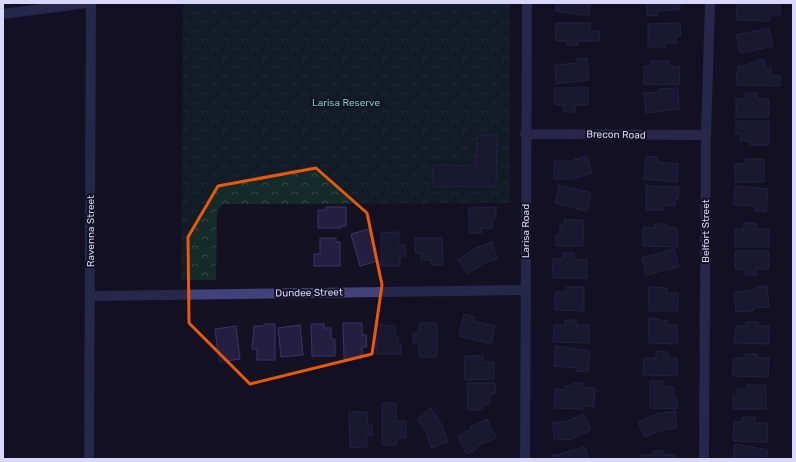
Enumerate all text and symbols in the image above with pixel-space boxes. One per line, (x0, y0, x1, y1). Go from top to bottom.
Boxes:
park label: Larisa Reserve (312, 97, 380, 109)
street label: Brecon Road (586, 128, 646, 142)
street label: Ravenna Street (85, 195, 97, 267)
street label: Belfort Street (700, 199, 712, 263)
street label: Larisa Road (520, 204, 532, 258)
street label: Dundee Street (275, 286, 343, 300)

